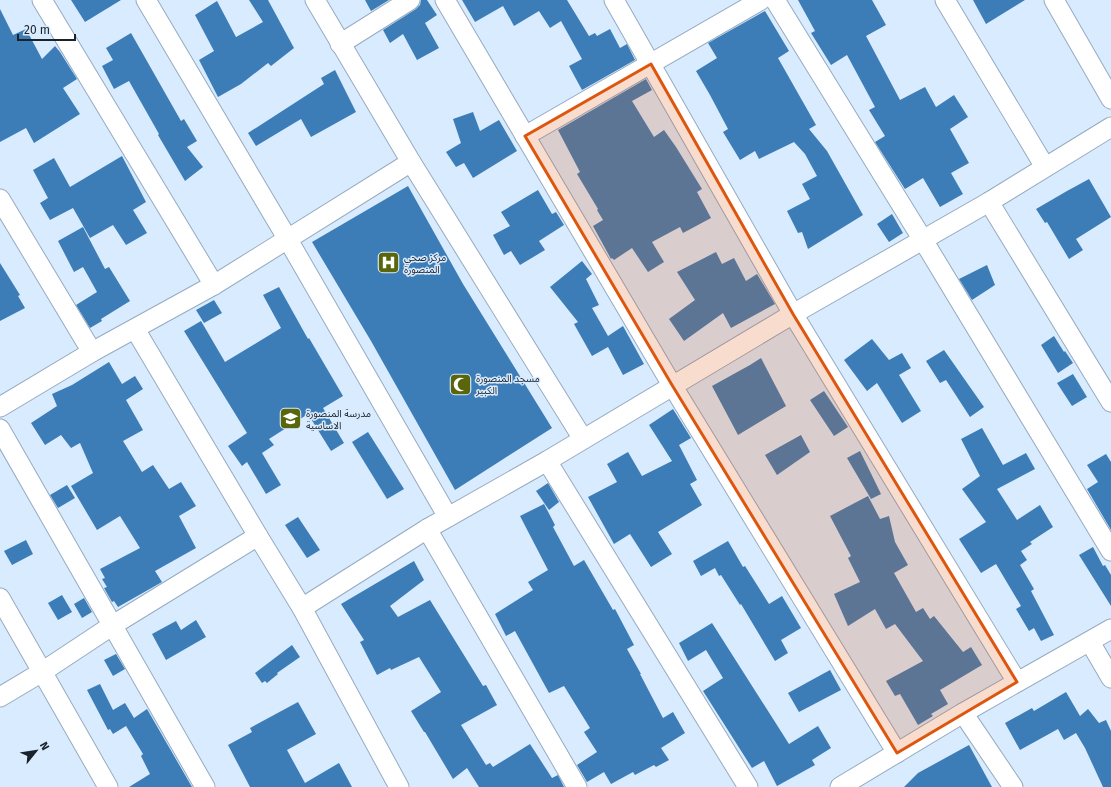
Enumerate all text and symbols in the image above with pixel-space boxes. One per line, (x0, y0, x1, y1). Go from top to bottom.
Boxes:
scale bar (18, 16, 75, 42)
text: 20 m (24, 23, 50, 37)
hospital icon: مركز صحي المنصورة (375, 250, 401, 276)
place label: مركز صحي المنصورة (404, 252, 446, 276)
mosque icon: مسجد المنصورة الكبير (447, 371, 473, 397)
place label: مسجد المنصورة الكبير (475, 373, 540, 397)
school or university icon: مدرسة المنصورة الاساسية (278, 406, 304, 432)
place label: مدرسة المنصورة الاساسية (306, 408, 371, 432)
north arrow (16, 731, 56, 771)
text: N (37, 740, 52, 753)

